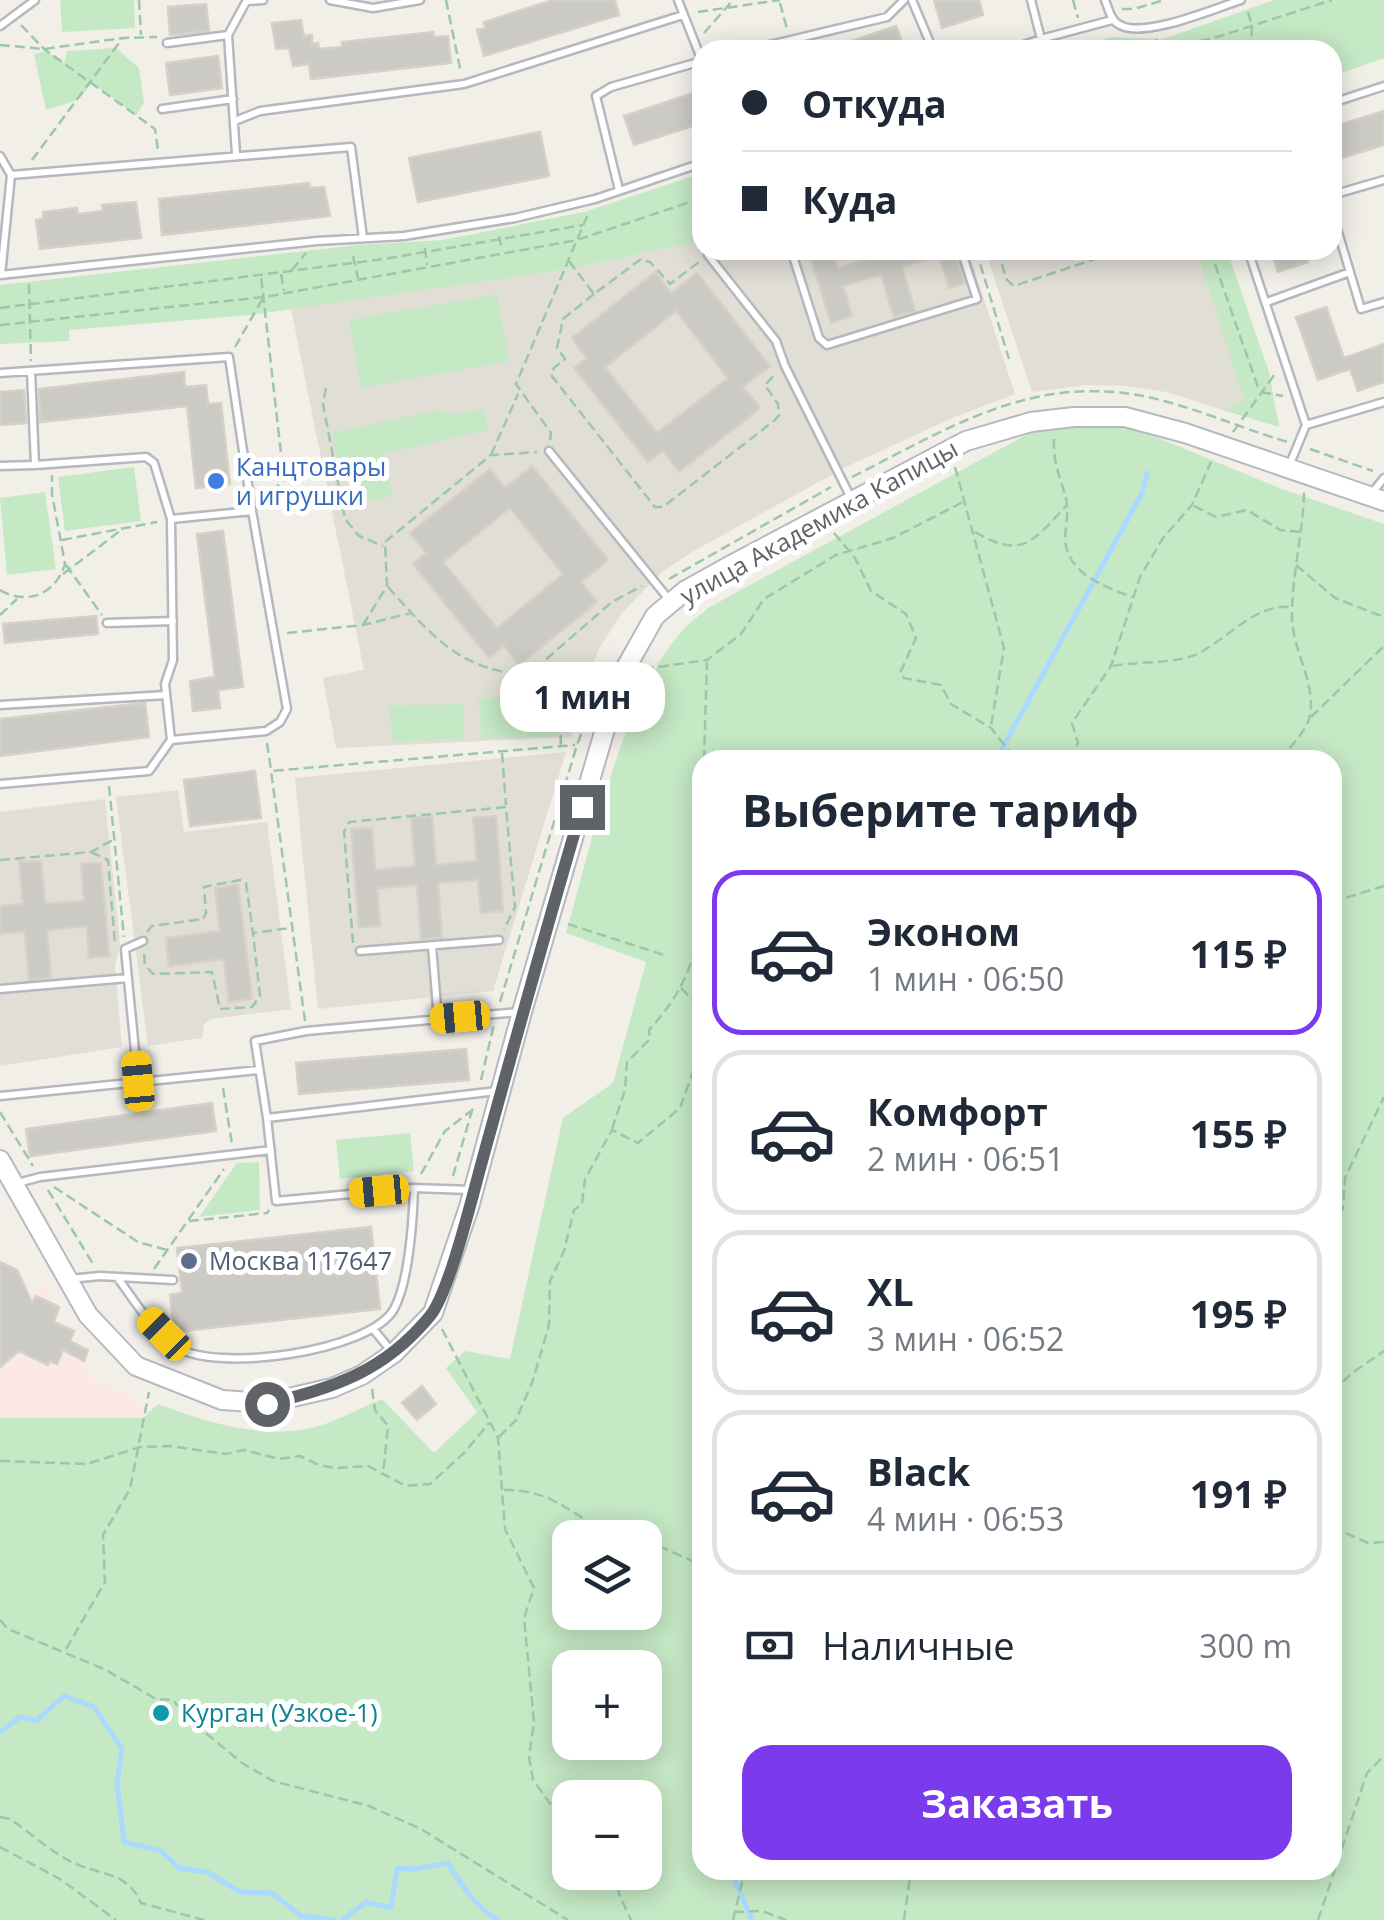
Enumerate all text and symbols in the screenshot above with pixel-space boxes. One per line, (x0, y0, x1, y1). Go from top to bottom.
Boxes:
text: Откуда (802, 77, 947, 129)
text: Куда (802, 173, 897, 225)
street label: улица Академика Капицы (674, 430, 964, 612)
place label: Канцтовары и игрушки (236, 449, 386, 512)
marker: Канцтовары и игрушки (205, 470, 227, 492)
callout: 1 мин (500, 662, 664, 732)
text: 1 мин (534, 675, 631, 718)
text: Выберите тариф (742, 779, 1139, 840)
route end (560, 785, 605, 830)
text: Эконом (867, 905, 1020, 957)
icon: car (747, 908, 837, 998)
text: 115 ₽ (1190, 927, 1287, 979)
text: 1 мин · 06:50 (867, 957, 1064, 1000)
car (429, 999, 491, 1035)
car (120, 1050, 156, 1112)
text: Комфорт (867, 1085, 1048, 1137)
icon: car (747, 1088, 837, 1178)
text: 155 ₽ (1190, 1107, 1287, 1159)
text: 2 мин · 06:51 (867, 1137, 1064, 1180)
car (348, 1173, 410, 1209)
place label: Москва 117647 (209, 1243, 392, 1277)
marker: Москва 117647 (178, 1250, 200, 1272)
text: XL (867, 1265, 914, 1317)
icon: car (747, 1268, 837, 1358)
text: 195 ₽ (1190, 1287, 1287, 1339)
car (132, 1302, 196, 1366)
text: 3 мин · 06:52 (867, 1317, 1064, 1360)
route start (245, 1382, 290, 1427)
text: Black (867, 1445, 970, 1497)
icon: car (747, 1448, 837, 1538)
text: 191 ₽ (1190, 1467, 1287, 1519)
text: 4 мин · 06:53 (867, 1497, 1064, 1540)
map controls (552, 1520, 662, 1890)
button: layers (552, 1520, 662, 1630)
icon: cash (742, 1618, 797, 1673)
text: Наличные (822, 1619, 1015, 1671)
text: 300 m (1199, 1624, 1292, 1667)
button: + (552, 1650, 662, 1760)
place label: Курган (Узкое-1) (181, 1695, 378, 1729)
marker: Курган (Узкое-1) (150, 1702, 172, 1724)
button: Заказать (742, 1745, 1292, 1860)
button: − (552, 1780, 662, 1890)

